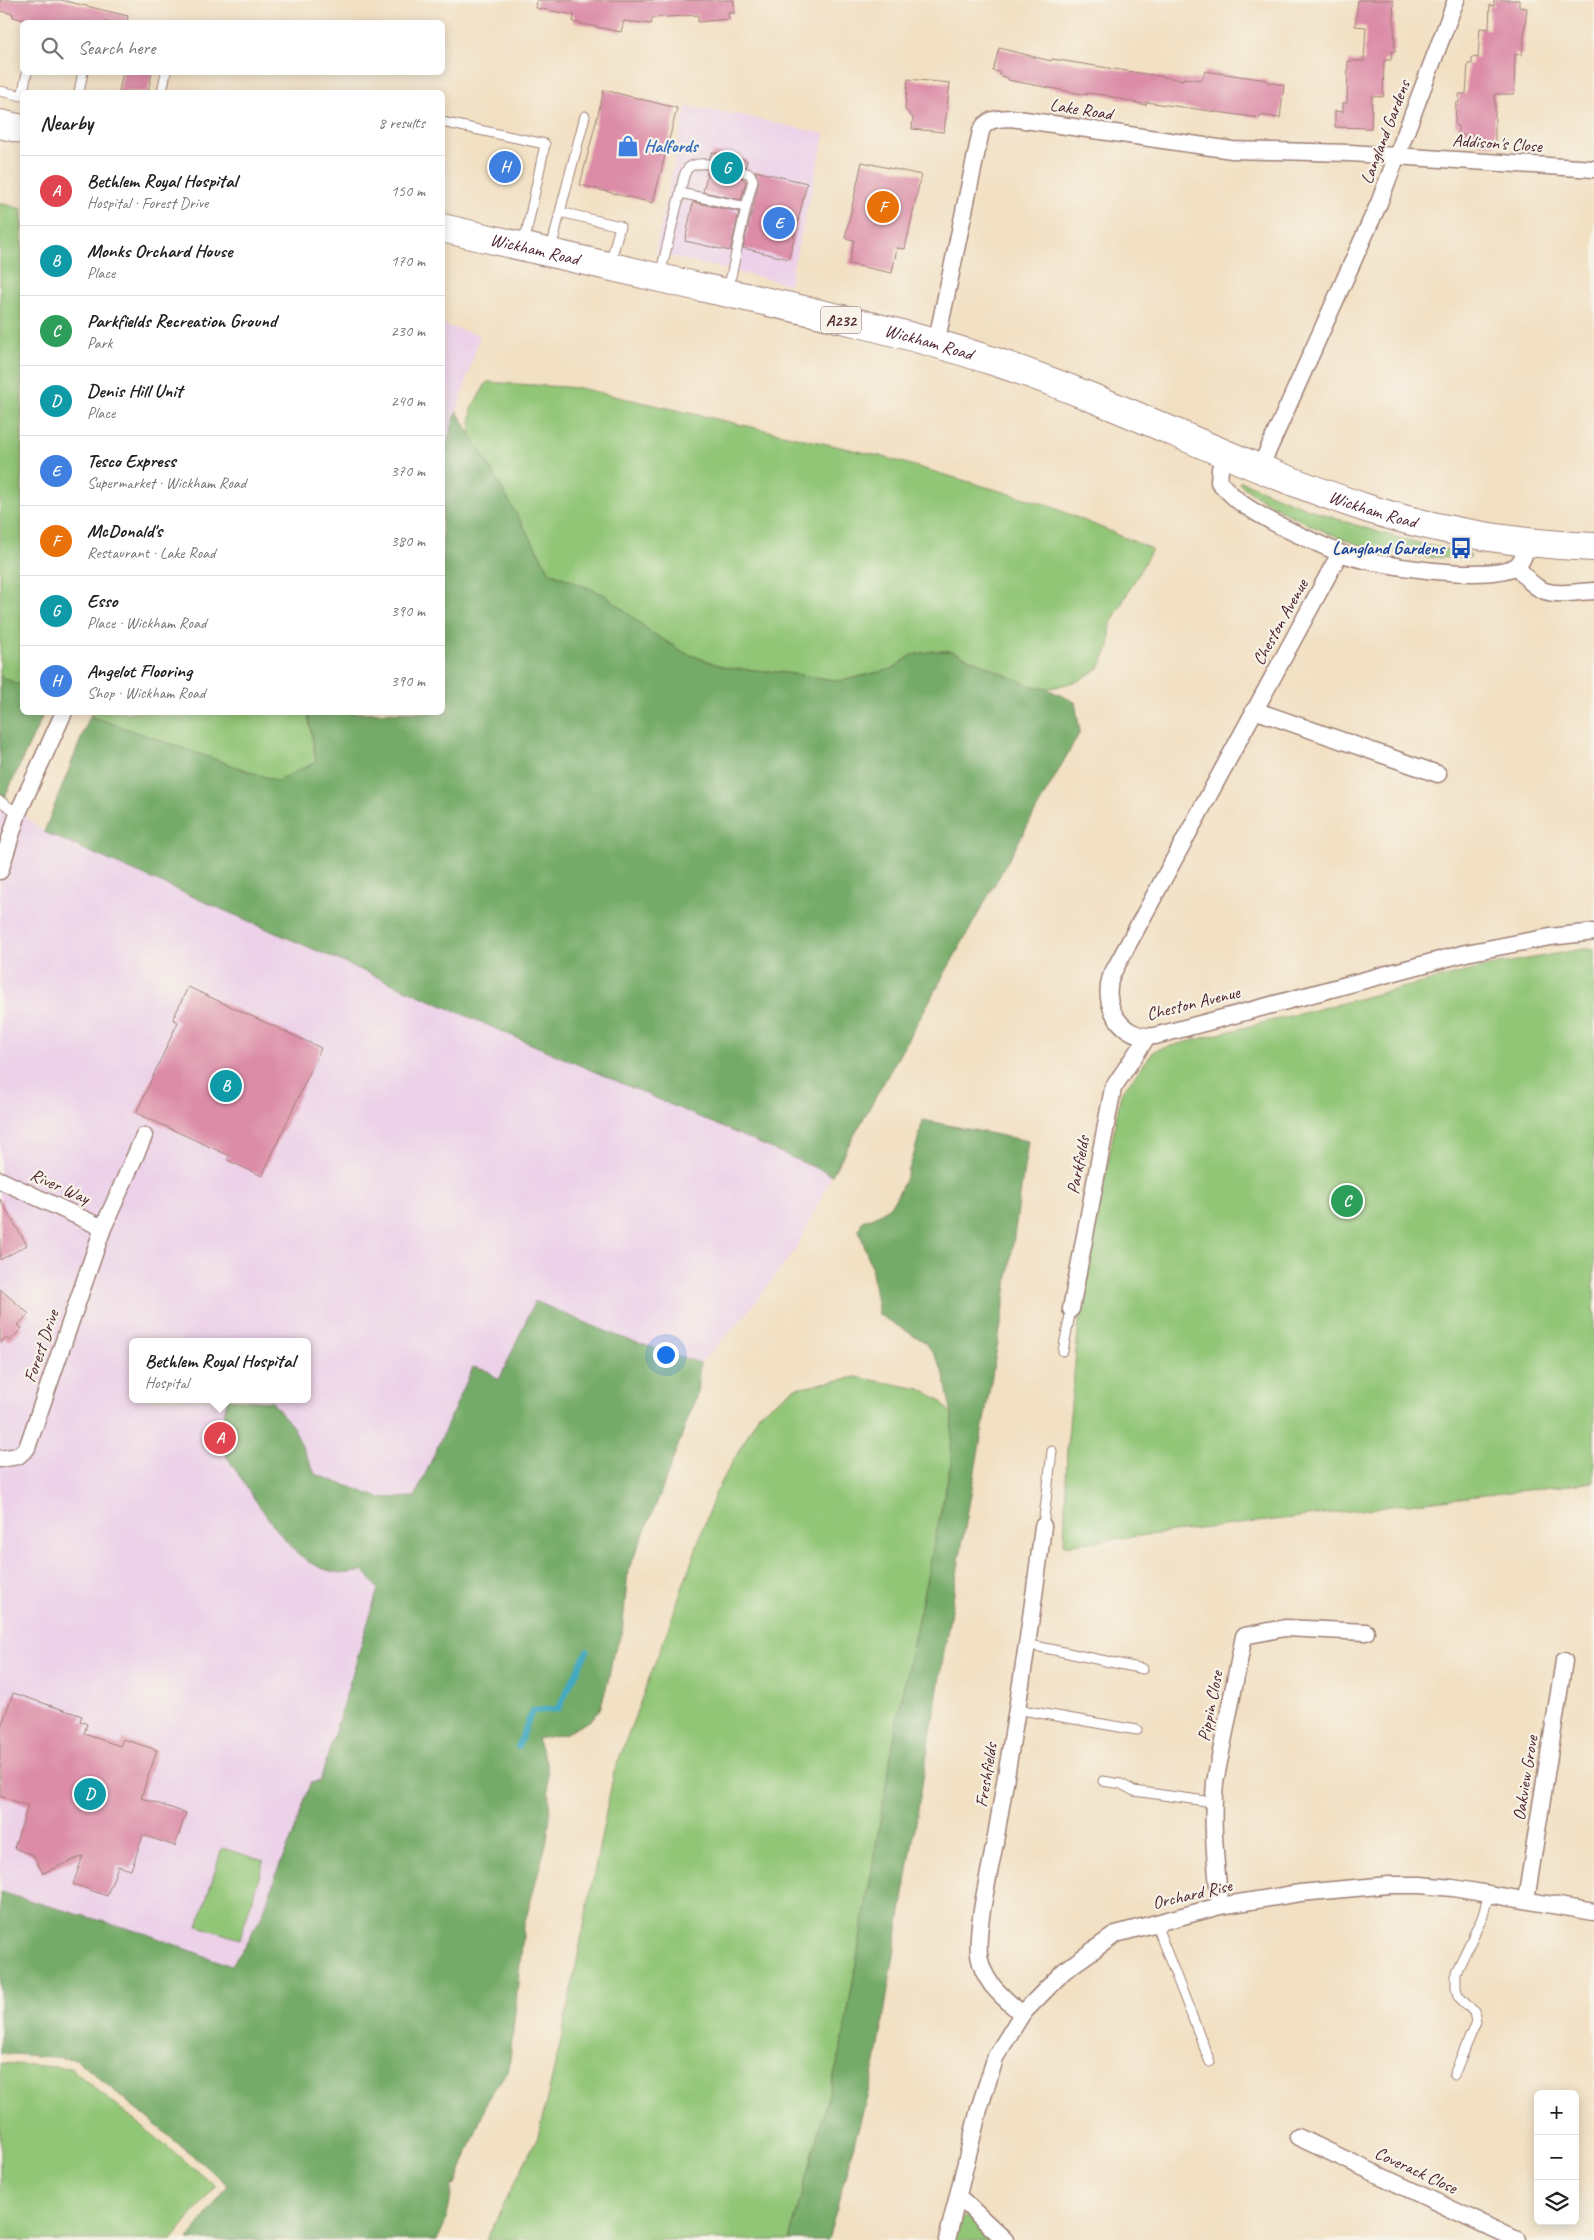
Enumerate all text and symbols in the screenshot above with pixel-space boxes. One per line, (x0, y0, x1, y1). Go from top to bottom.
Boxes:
search box (20, 20, 445, 75)
icon: search (38, 34, 66, 62)
text: Search here (78, 36, 155, 60)
street label: Langland Gardens (1355, 75, 1416, 187)
street label: Lake Road (1048, 93, 1117, 125)
text: Nearby (40, 110, 93, 136)
text: 8 results (378, 113, 425, 133)
street label: Addison's Close (1452, 129, 1544, 157)
shop icon: Halfords (615, 133, 641, 159)
place label: Halfords (644, 135, 699, 157)
pin: H (489, 148, 521, 186)
pin: G (711, 149, 743, 187)
text: Bethlem Royal Hospital (87, 169, 237, 193)
text: A (52, 181, 60, 201)
text: 150 m (391, 181, 425, 201)
pin: F (867, 188, 899, 226)
text: Hospital · Forest Drive (87, 193, 208, 213)
pin: E (763, 204, 795, 242)
street label: Wickham Road (488, 228, 584, 271)
text: Monks Orchard House (87, 239, 232, 263)
text: B (52, 251, 60, 271)
text: 170 m (391, 251, 425, 271)
text: Place (87, 263, 115, 283)
road number: A232 (821, 306, 861, 334)
text: Parkfields Recreation Ground (87, 309, 276, 333)
street label: Wickham Road (882, 319, 978, 366)
text: C (52, 321, 60, 341)
text: 230 m (391, 321, 425, 341)
text: Park (87, 333, 112, 353)
text: Denis Hill Unit (87, 379, 182, 403)
text: D (51, 391, 61, 411)
text: 240 m (391, 391, 425, 411)
text: Place (87, 403, 115, 423)
text: Tesco Express (87, 449, 176, 473)
text: E (52, 461, 60, 481)
text: 370 m (391, 461, 425, 481)
text: Supermarket · Wickham Road (87, 473, 246, 493)
street label: Wickham Road (1326, 485, 1422, 534)
text: McDonald's (87, 519, 162, 543)
text: F (52, 531, 60, 551)
text: 380 m (391, 531, 425, 551)
bus stop icon: Langland Gardens (1448, 535, 1474, 561)
place label: Langland Gardens (1332, 537, 1446, 559)
text: Restaurant · Lake Road (87, 543, 215, 563)
street label: Cheston Avenue (1247, 574, 1313, 669)
text: Esso (87, 589, 117, 613)
text: G (52, 601, 60, 621)
text: 390 m (391, 601, 425, 621)
text: Place · Wickham Road (87, 613, 206, 633)
text: Angelot Flooring (87, 659, 192, 683)
text: H (51, 671, 61, 691)
text: 390 m (391, 671, 425, 691)
text: Shop · Wickham Road (87, 683, 205, 703)
street label: Cheston Avenue (1144, 981, 1243, 1025)
pin: B (210, 1067, 242, 1105)
street label: Parkfields (1062, 1132, 1095, 1196)
street label: River Way (27, 1163, 95, 1209)
pin: C (1331, 1182, 1363, 1220)
street label: Forest Drive (18, 1306, 64, 1385)
popup (129, 1338, 311, 1403)
your location (653, 1342, 679, 1368)
text: Bethlem Royal Hospital (145, 1349, 295, 1373)
text: Hospital (145, 1373, 189, 1393)
pin: A (204, 1419, 236, 1457)
street label: Pippin Close (1192, 1668, 1228, 1743)
street label: Oakview Grove (1507, 1733, 1543, 1822)
street label: Freshfields (970, 1739, 1002, 1809)
pin: D (74, 1775, 106, 1813)
street label: Orchard Rise (1150, 1874, 1235, 1914)
map controls (1534, 2090, 1579, 2225)
button: + (1534, 2090, 1579, 2135)
button: − (1534, 2135, 1579, 2180)
street label: Coverack Close (1371, 2141, 1462, 2199)
button: layers (1534, 2180, 1579, 2225)

